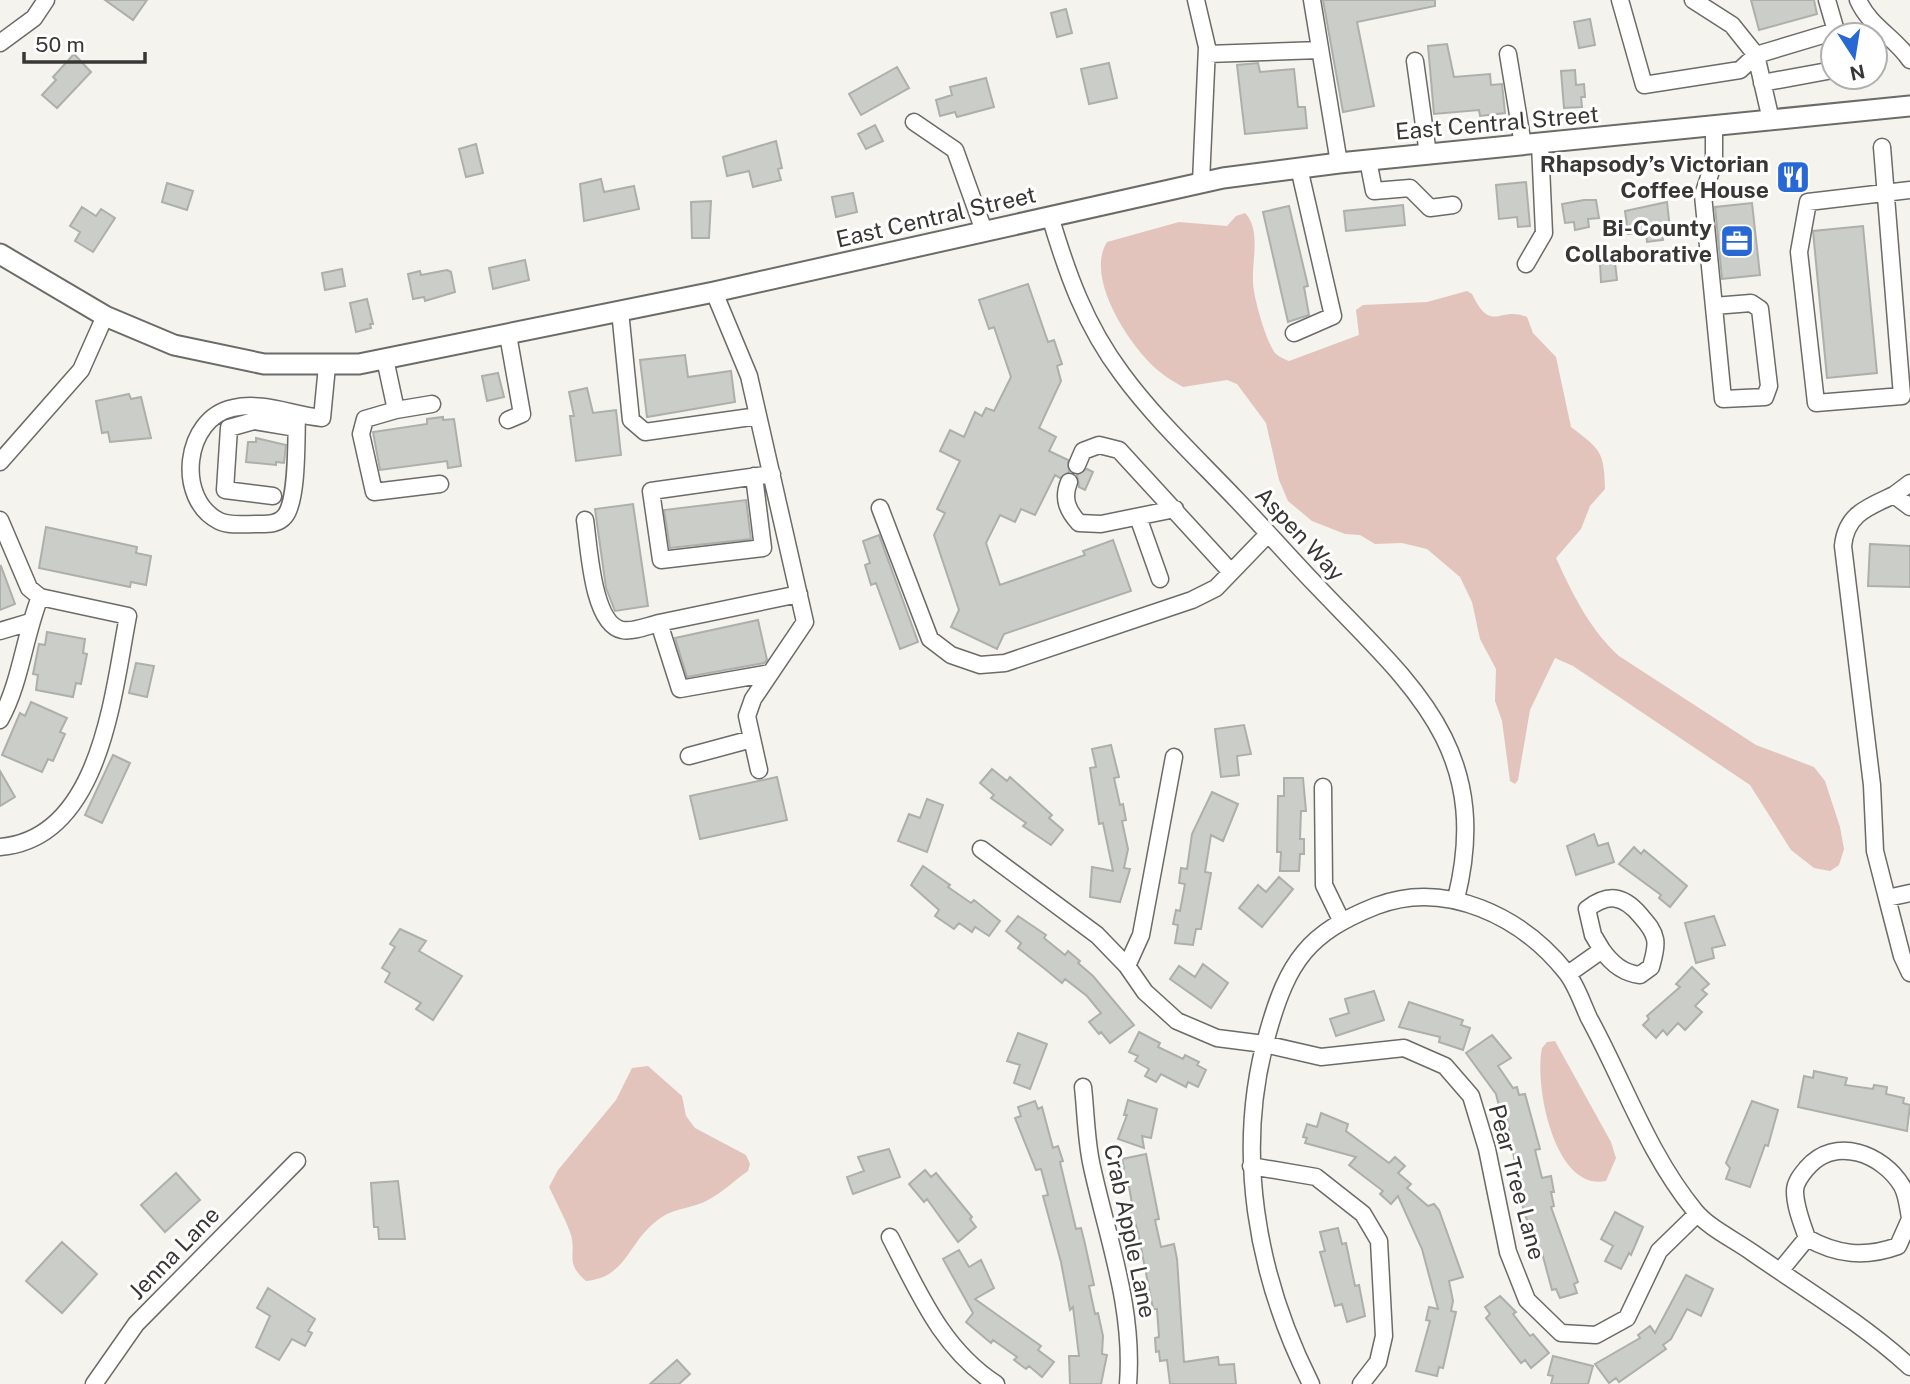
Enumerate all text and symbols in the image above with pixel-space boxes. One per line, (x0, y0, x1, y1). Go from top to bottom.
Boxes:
scale bar (24, 21, 145, 65)
north arrow (1819, 21, 1889, 91)
text: 50 m (35, 32, 85, 57)
text: N (1848, 60, 1867, 85)
street label: East Central Street (1394, 100, 1600, 145)
place label: Rhapsody’s Victorian Coffee House (1540, 150, 1769, 203)
restaurant icon: Rhapsody’s Victorian Coffee House (1774, 158, 1812, 196)
street label: East Central Street (833, 180, 1038, 253)
place label: Bi-County Collaborative (1565, 214, 1712, 267)
office icon: Bi-County Collaborative (1718, 222, 1756, 260)
street label: Aspen Way (1250, 481, 1351, 586)
street label: Pear Tree Lane (1484, 1101, 1551, 1263)
street label: Crab Apple Lane (1099, 1142, 1162, 1320)
street label: Jenna Lane (123, 1201, 225, 1305)

